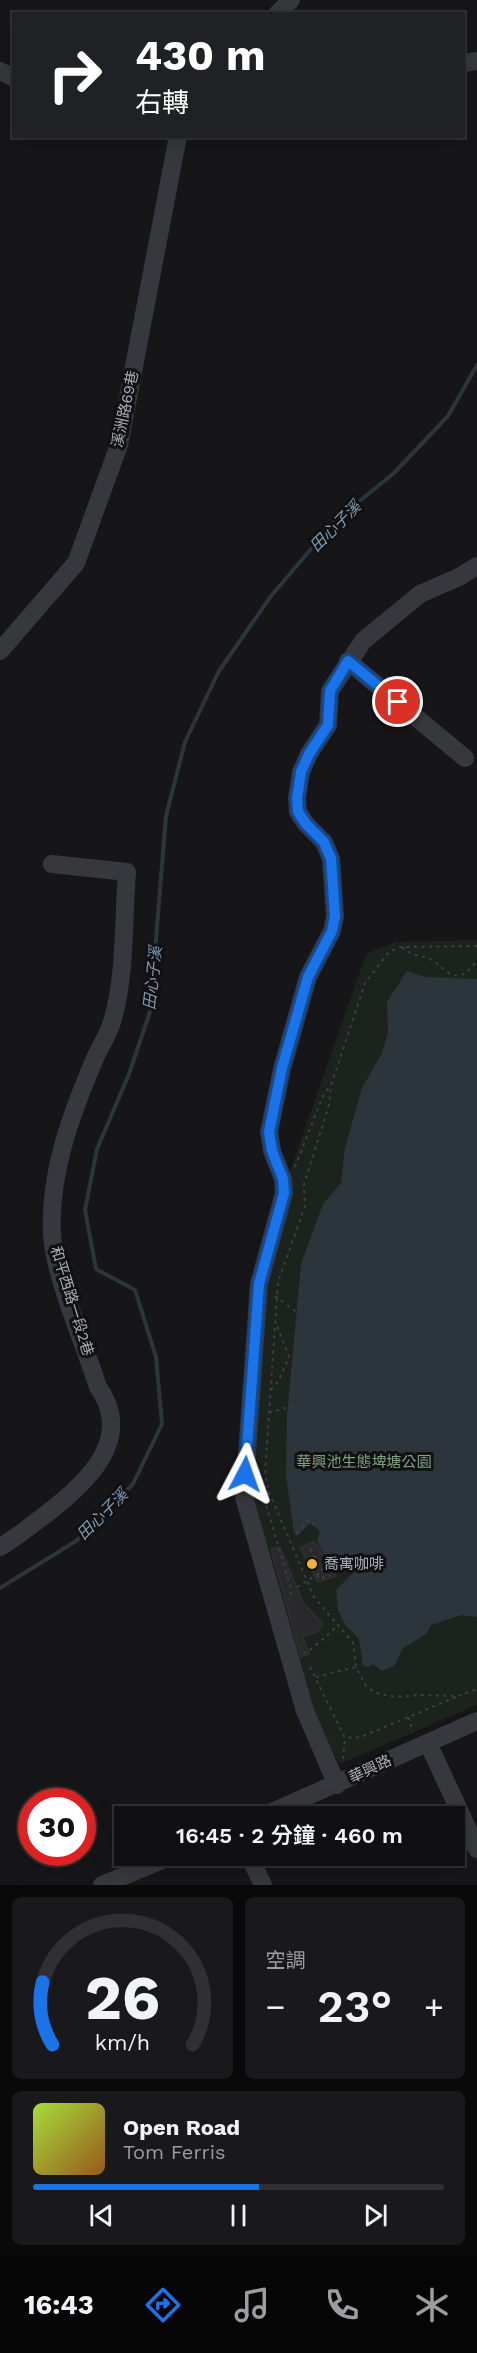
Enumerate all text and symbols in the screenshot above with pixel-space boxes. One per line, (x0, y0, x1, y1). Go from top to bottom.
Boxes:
text: 430 m (135, 31, 266, 80)
icon: right (36, 36, 114, 114)
text: 右轉 (135, 87, 189, 119)
street label: 溪洲路69巷 (108, 369, 142, 449)
water label: 田心子溪 (306, 496, 366, 556)
pin (372, 676, 423, 727)
icon: arrive (381, 685, 414, 718)
water label: 田心子溪 (140, 943, 165, 1011)
street label: 和平西路一段2巷 (47, 1244, 97, 1358)
position arrow (213, 1442, 277, 1506)
park label: 華興池生態埤塘公園 (296, 1453, 432, 1471)
water label: 田心子溪 (73, 1484, 133, 1544)
place label: 喬寓咖啡 (324, 1555, 384, 1573)
marker: 喬寓咖啡 (305, 1557, 319, 1571)
street label: 華興路 (346, 1751, 394, 1787)
speed limit sign: 30 (18, 1788, 96, 1866)
text: 16:45 · 2 分鐘 · 460 m (176, 1823, 403, 1848)
text: 空調 (266, 1948, 306, 1972)
text: 26 (84, 1961, 160, 2034)
text: 23° (317, 1980, 392, 2033)
text: − (266, 1987, 285, 2026)
text: + (424, 1987, 444, 2026)
text: km/h (95, 2030, 150, 2055)
text: Open Road (123, 2115, 240, 2140)
text: Tom Ferris (123, 2140, 226, 2164)
icon: previous (85, 2199, 118, 2232)
icon: pause (222, 2199, 255, 2232)
icon: next (359, 2199, 392, 2232)
icon: directions (142, 2284, 184, 2326)
icon: music (231, 2284, 273, 2326)
icon: phone (321, 2284, 363, 2326)
icon: climate (411, 2284, 453, 2326)
text: 16:43 (24, 2289, 94, 2321)

